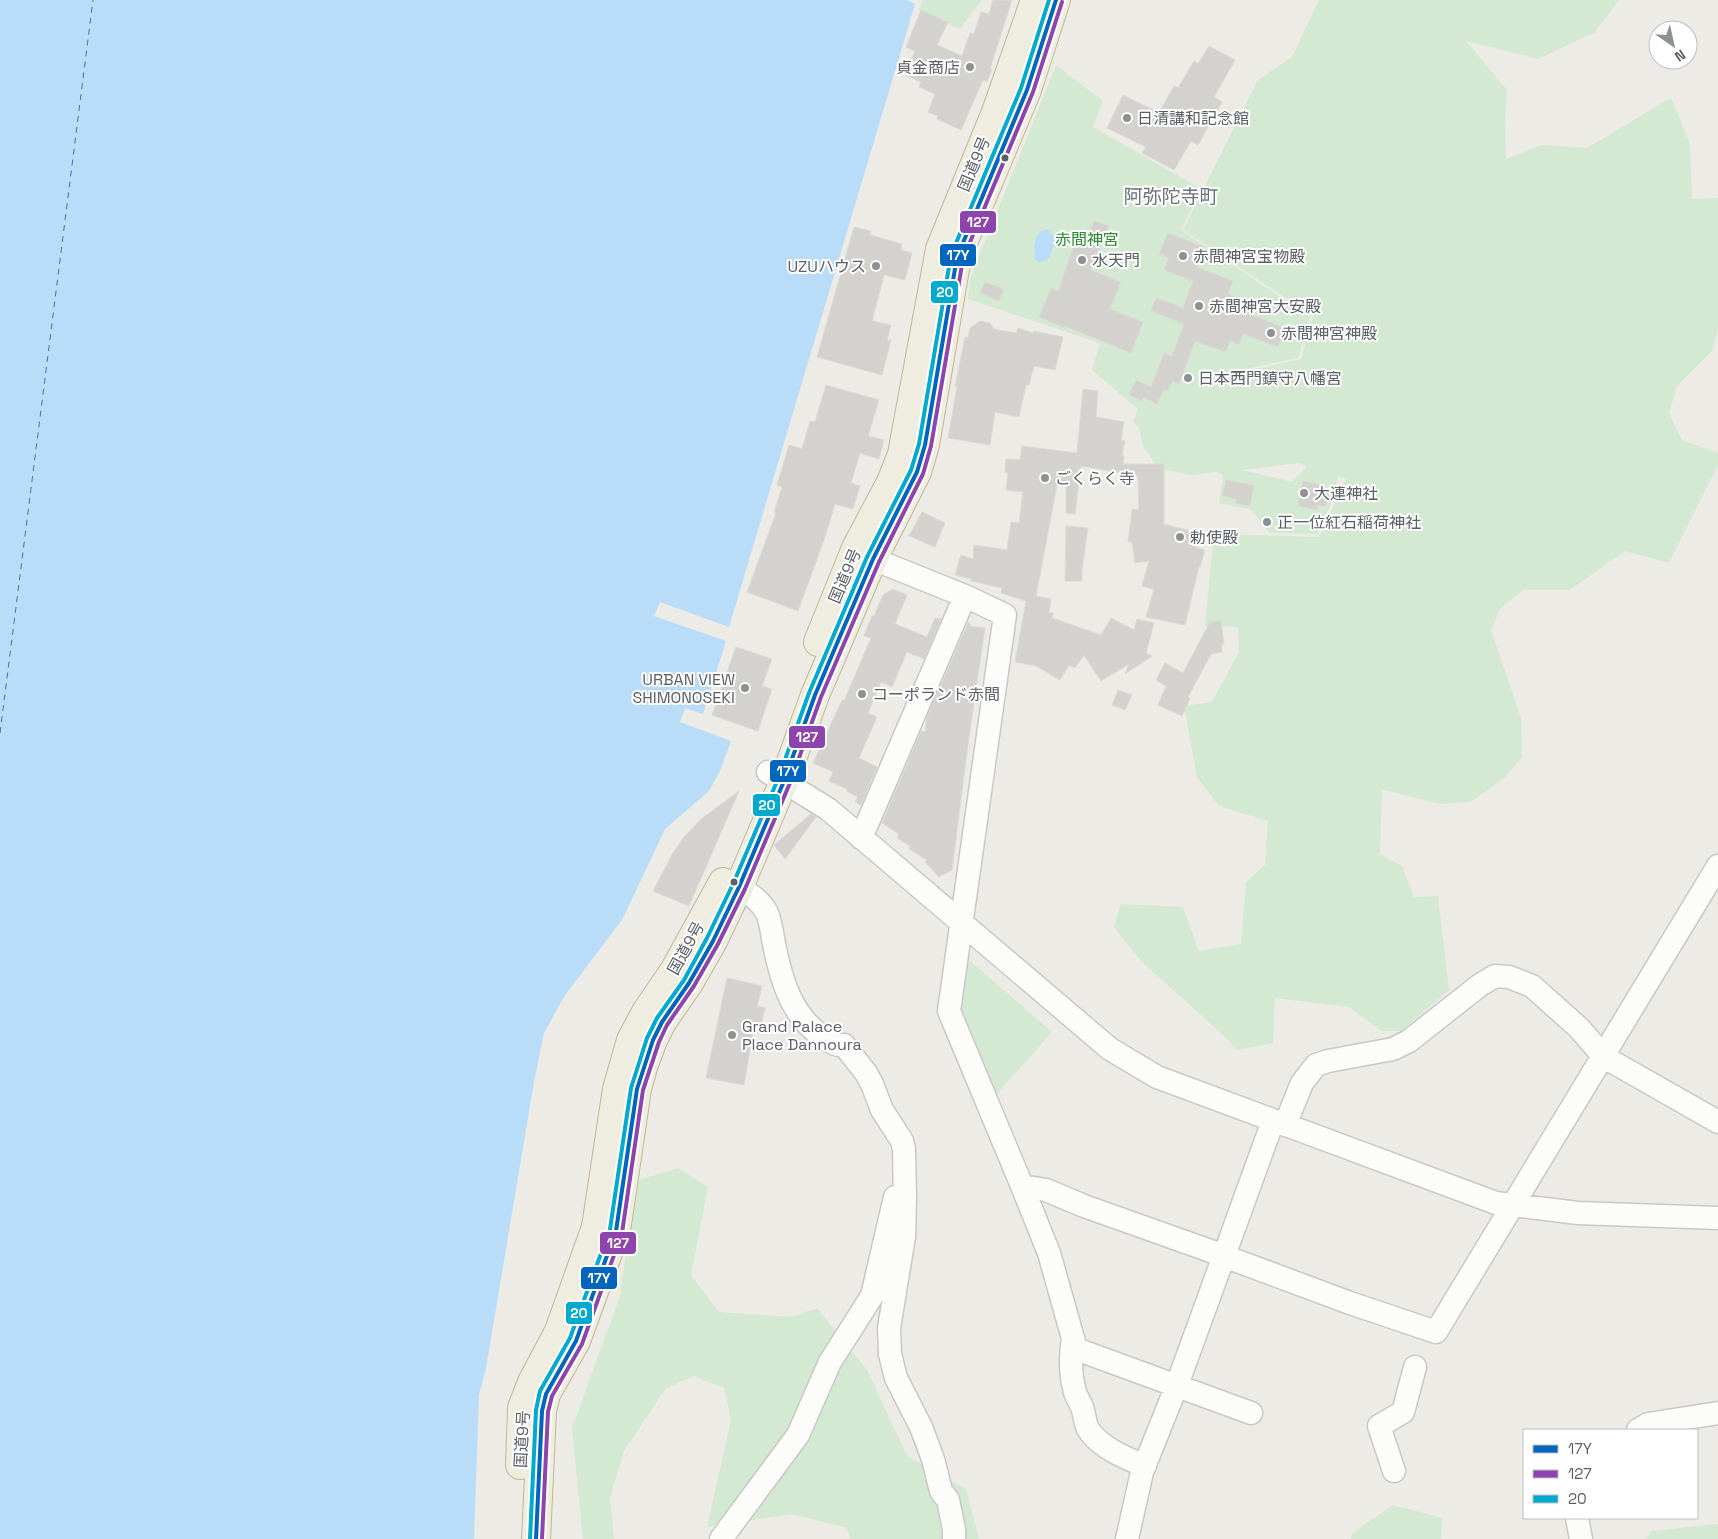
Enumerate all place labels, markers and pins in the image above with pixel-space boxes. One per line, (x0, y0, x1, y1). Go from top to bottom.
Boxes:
place label: 貞金商店 (896, 57, 960, 78)
marker: 貞金商店 (964, 61, 976, 73)
place label: 日清講和記念館 (1137, 108, 1249, 129)
marker: 日清講和記念館 (1121, 112, 1133, 124)
unlabelled marker (1000, 153, 1010, 163)
place label: 赤間神宮宝物殿 (1193, 246, 1305, 267)
place label: 水天門 (1092, 250, 1140, 271)
marker: 赤間神宮宝物殿 (1177, 250, 1189, 262)
marker: 水天門 (1076, 254, 1088, 266)
place label: UZUハウス (787, 256, 866, 277)
marker: UZUハウス (870, 260, 882, 272)
place label: 赤間神宮大安殿 (1209, 296, 1321, 317)
marker: 赤間神宮大安殿 (1193, 300, 1205, 312)
place label: 赤間神宮神殿 (1281, 323, 1377, 344)
marker: 赤間神宮神殿 (1265, 327, 1277, 339)
place label: 日本西門鎮守八幡宮 (1198, 368, 1342, 389)
marker: 日本西門鎮守八幡宮 (1182, 372, 1194, 384)
place label: ごくらく寺 (1055, 468, 1135, 489)
marker: ごくらく寺 (1039, 472, 1051, 484)
place label: 大連神社 (1314, 483, 1378, 504)
marker: 大連神社 (1298, 487, 1310, 499)
place label: 正一位紅石稲荷神社 (1277, 512, 1421, 533)
marker: 正一位紅石稲荷神社 (1261, 516, 1273, 528)
place label: 勅使殿 (1190, 527, 1238, 548)
marker: 勅使殿 (1174, 531, 1186, 543)
place label: URBAN VIEW SHIMONOSEKI (632, 669, 735, 708)
marker: URBAN VIEW SHIMONOSEKI (739, 682, 751, 694)
place label: コーポランド赤間 (872, 684, 1000, 705)
marker: コーポランド赤間 (856, 688, 868, 700)
unlabelled marker (729, 877, 739, 887)
place label: Grand Palace Place Dannoura (742, 1016, 862, 1055)
marker: Grand Palace Place Dannoura (726, 1029, 738, 1041)

